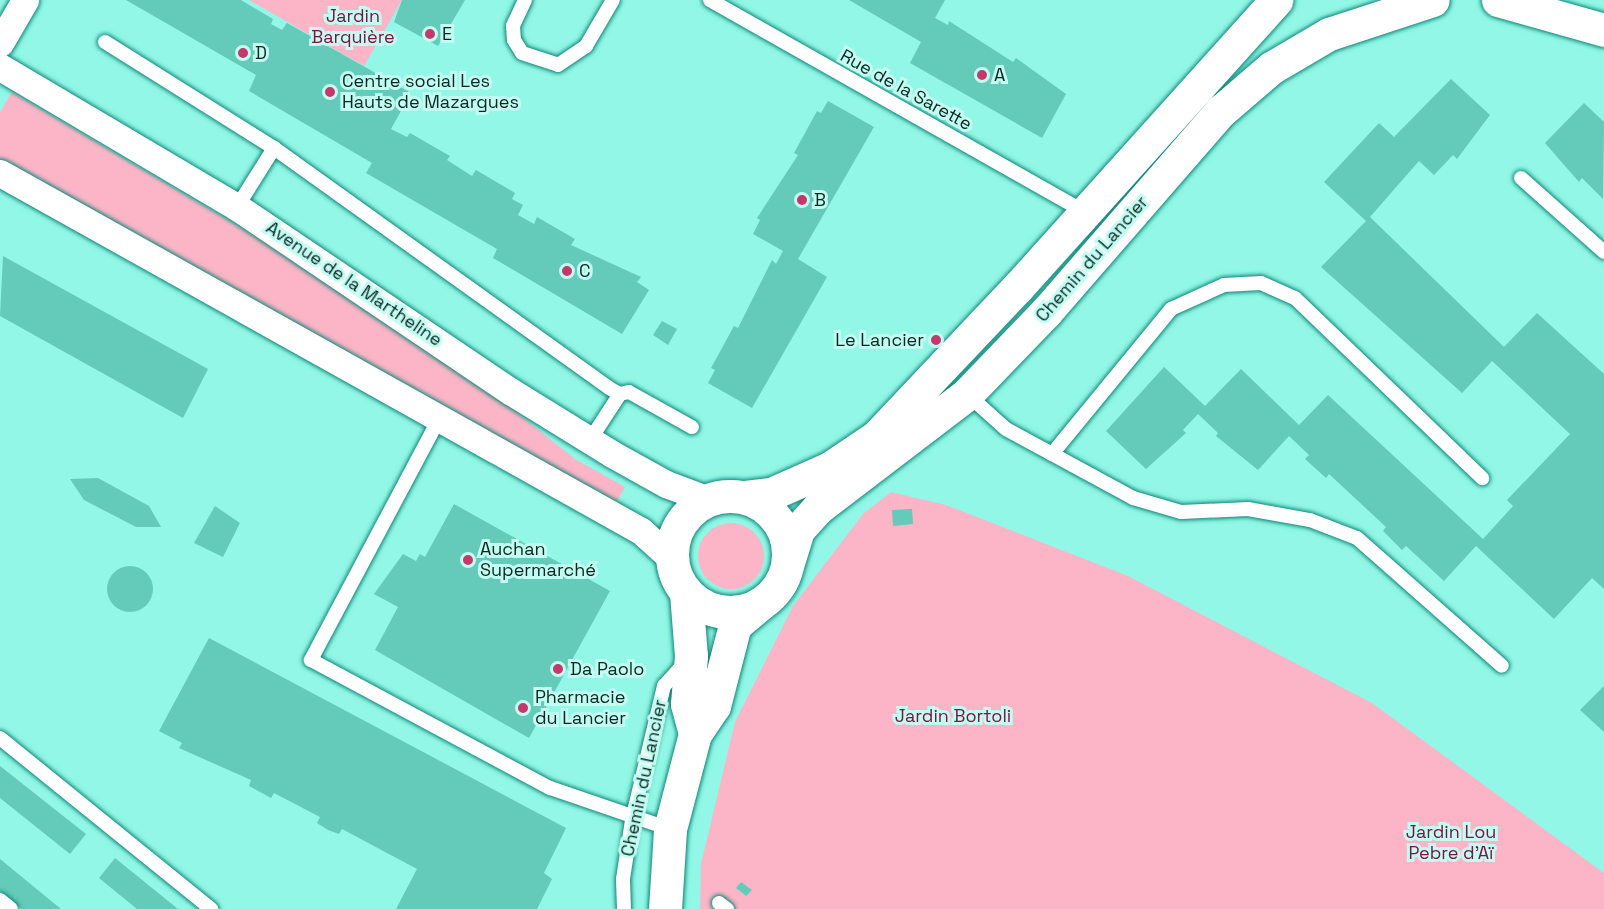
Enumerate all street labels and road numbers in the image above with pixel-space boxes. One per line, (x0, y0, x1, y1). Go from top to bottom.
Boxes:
street label: Rue de la Sarette (836, 45, 976, 135)
street label: Chemin du Lancier (1031, 192, 1153, 326)
street label: Avenue de la Martheline (262, 217, 446, 351)
street label: Chemin du Lancier (617, 698, 671, 858)

